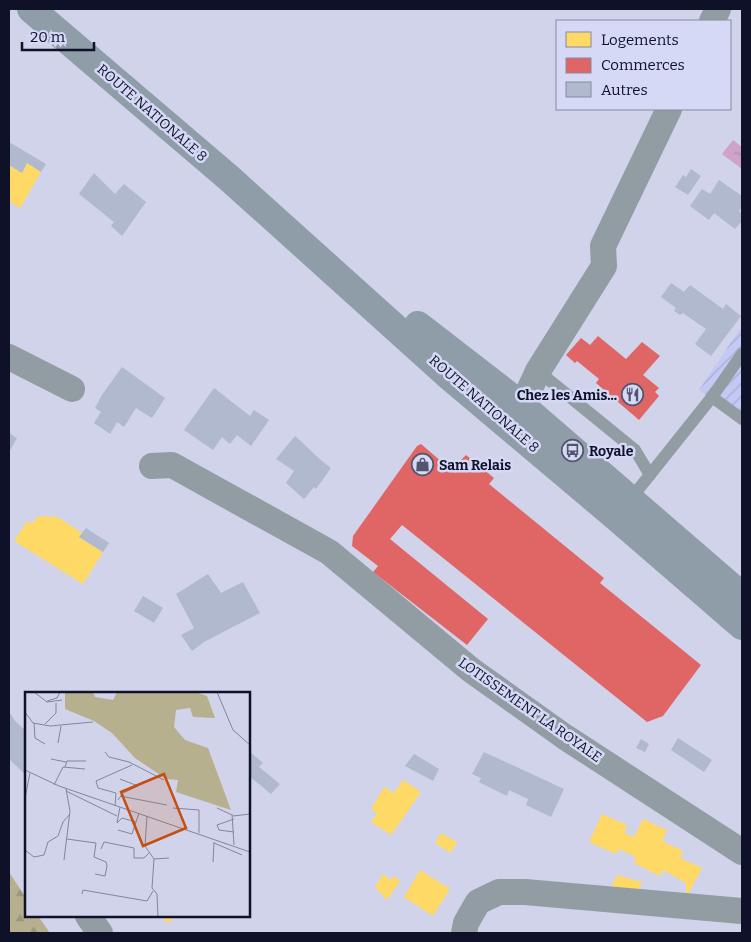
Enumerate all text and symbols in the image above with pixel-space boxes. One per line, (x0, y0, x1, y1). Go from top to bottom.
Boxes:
scale bar (22, 20, 95, 52)
legend (556, 20, 731, 110)
text: 20 m (30, 28, 66, 46)
text: Logements (601, 31, 679, 49)
text: Commerces (601, 56, 685, 74)
street label: ROUTE NATIONALE 8 (94, 61, 210, 165)
text: Autres (601, 81, 648, 99)
street label: ROUTE NATIONALE 8 (426, 352, 542, 456)
restaurant icon: Chez les Amis... (621, 383, 645, 407)
place label: Chez les Amis... (517, 387, 617, 404)
bus stop icon: Royale (561, 439, 585, 463)
place label: Royale (589, 443, 634, 460)
shop icon: Sam Relais (411, 453, 435, 477)
place label: Sam Relais (439, 457, 511, 474)
street label: LOTISSEMENT LA ROYALE (455, 654, 605, 766)
inset map (25, 692, 250, 917)

